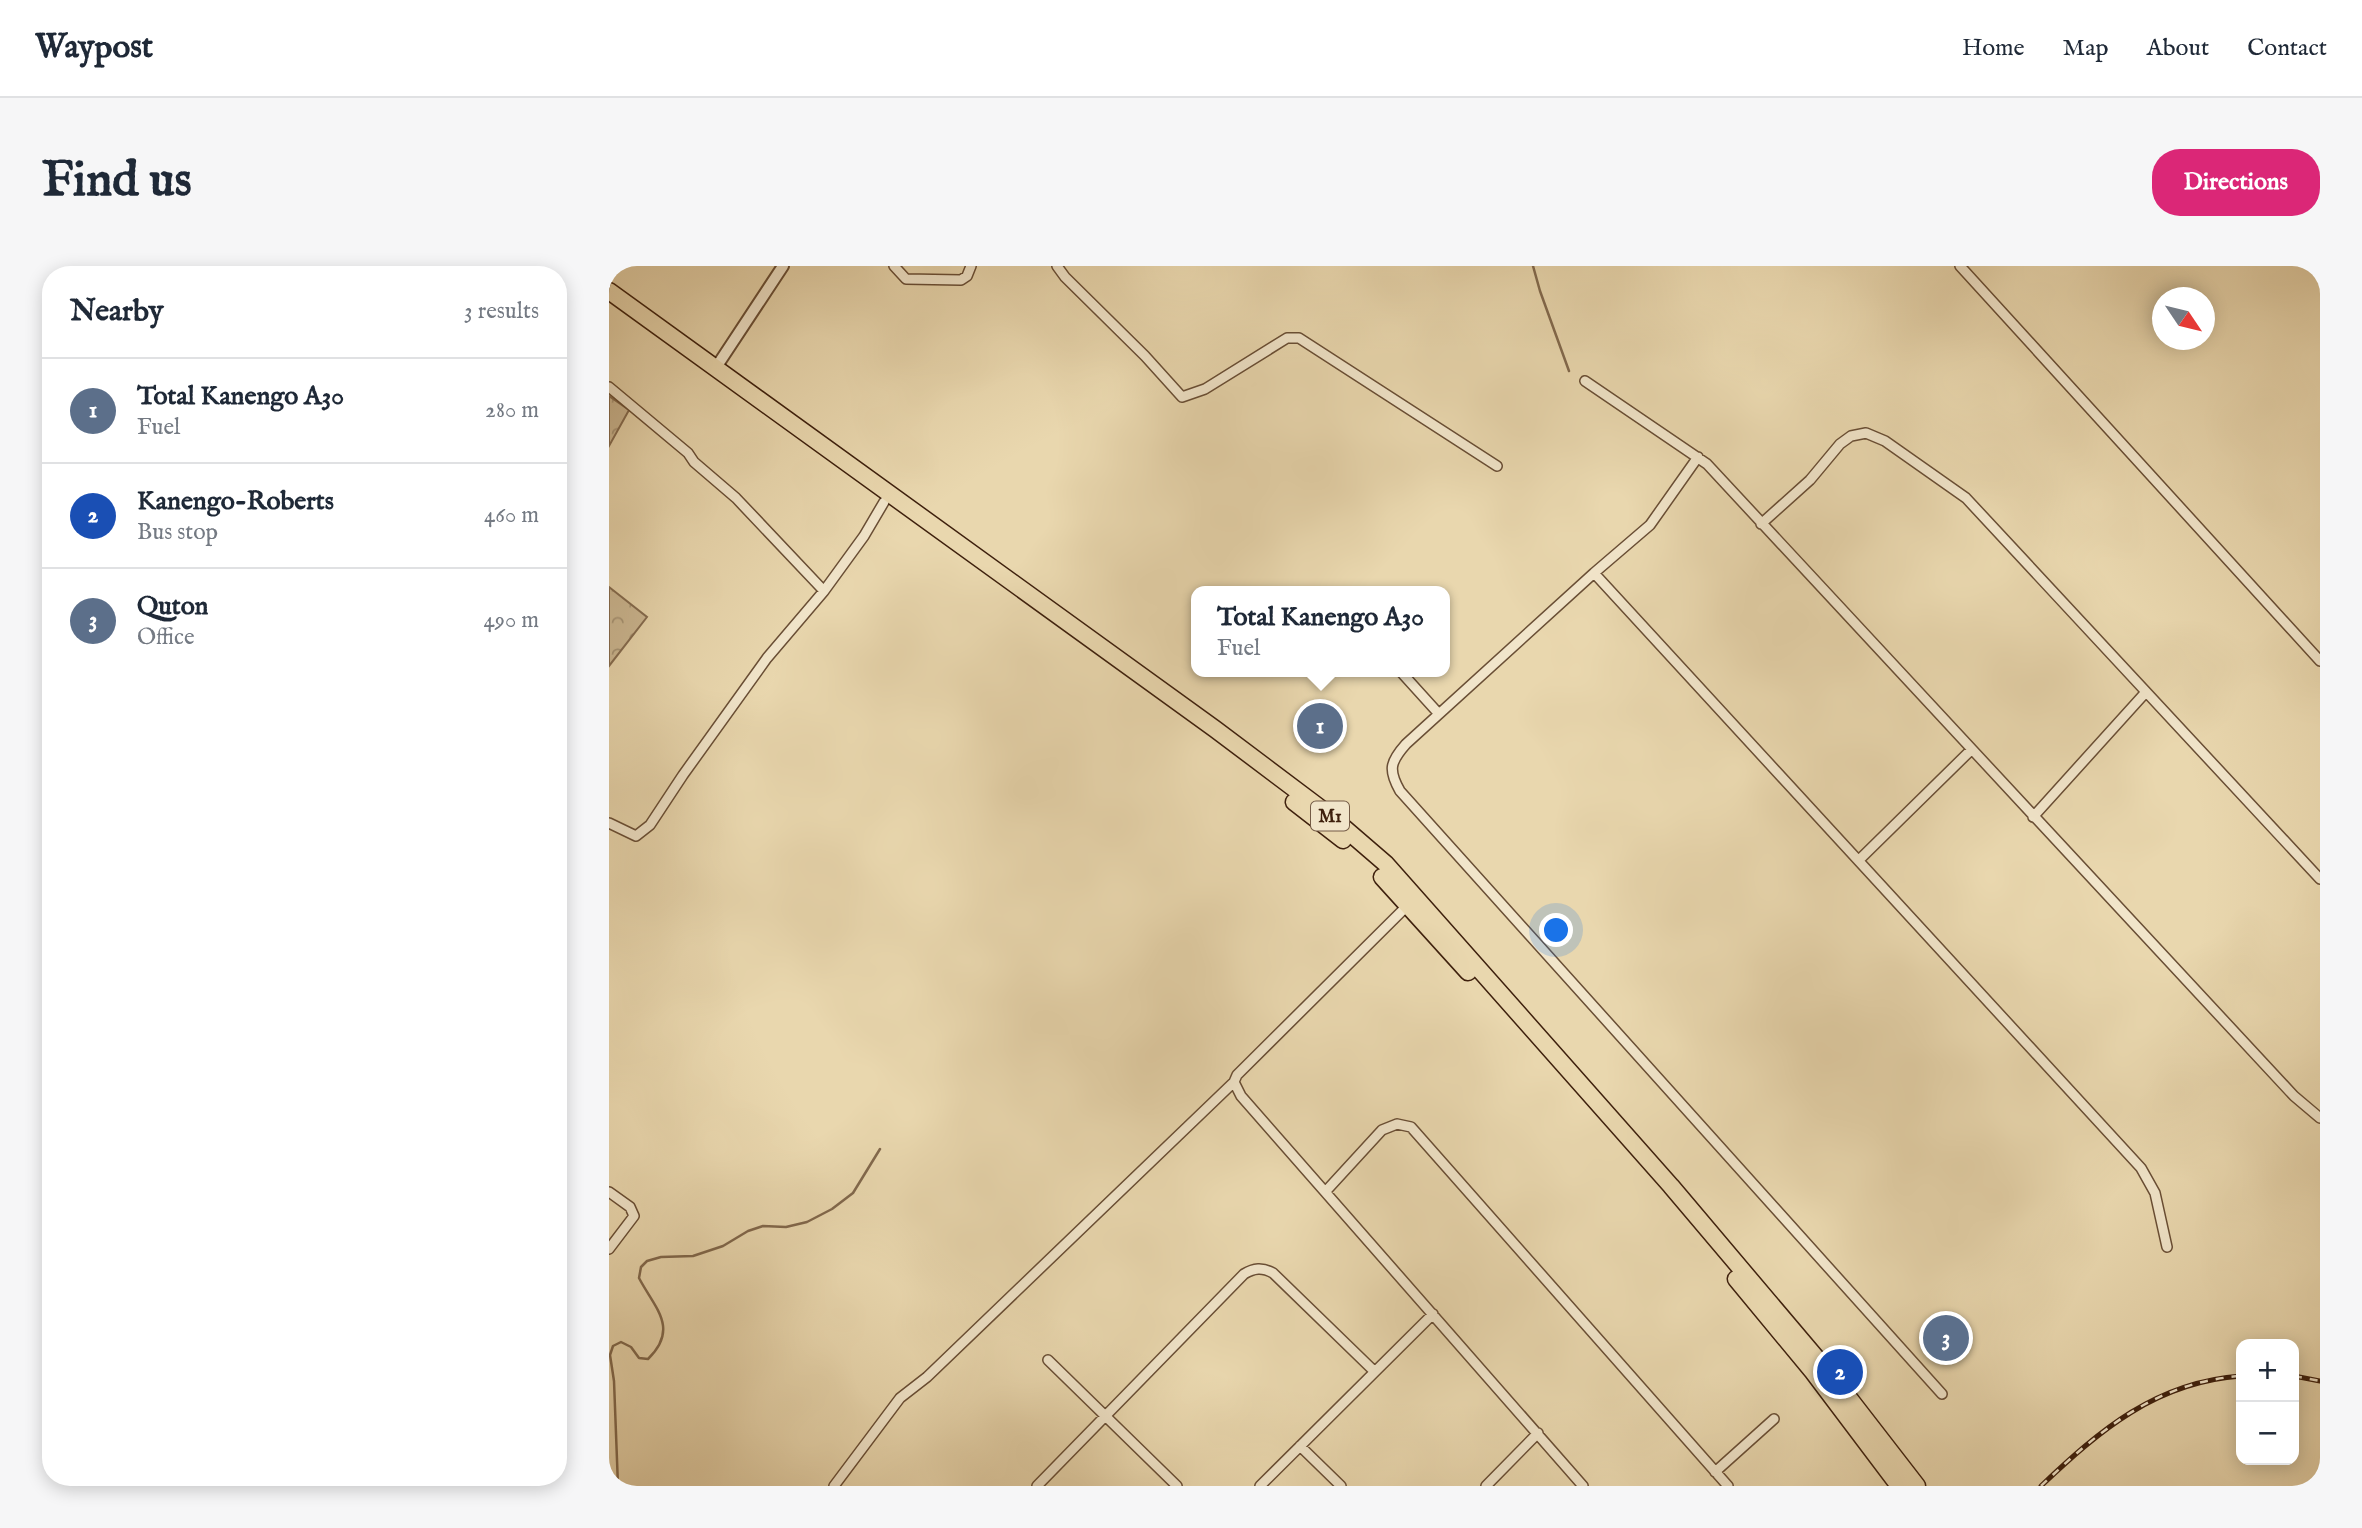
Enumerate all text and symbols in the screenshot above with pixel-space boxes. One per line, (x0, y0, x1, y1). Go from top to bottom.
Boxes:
text: Waypost (35, 27, 153, 69)
text: Home (1962, 33, 2025, 64)
text: Map (2063, 33, 2109, 64)
text: About (2147, 33, 2209, 64)
text: Contact (2247, 33, 2327, 64)
button: Directions (2152, 149, 2320, 216)
text: Find us (42, 151, 192, 213)
north arrow (2152, 287, 2215, 350)
text: Nearby (70, 293, 163, 331)
text: 3 results (464, 297, 539, 326)
text: Total Kanengo A30 (137, 380, 344, 413)
text: 1 (89, 396, 97, 425)
text: 280 m (485, 396, 539, 425)
text: Fuel (137, 413, 180, 442)
text: Kanengo-Roberts (137, 485, 334, 518)
text: 2 (88, 501, 98, 530)
text: 460 m (484, 501, 539, 530)
text: Bus stop (137, 518, 218, 547)
popup (1191, 586, 1450, 677)
text: Quton (137, 590, 208, 623)
text: Total Kanengo A30 (1217, 601, 1424, 634)
text: 3 (89, 606, 97, 635)
text: 490 m (484, 606, 539, 635)
text: Office (137, 623, 194, 652)
text: Fuel (1217, 634, 1260, 663)
pin: 1 (1297, 700, 1343, 752)
road number: M1 (1311, 802, 1349, 830)
your location (1539, 913, 1573, 947)
pin: 3 (1923, 1312, 1969, 1364)
map controls (2236, 1339, 2299, 1465)
button: + (2236, 1339, 2299, 1402)
pin: 2 (1817, 1346, 1863, 1398)
button: − (2236, 1402, 2299, 1465)

